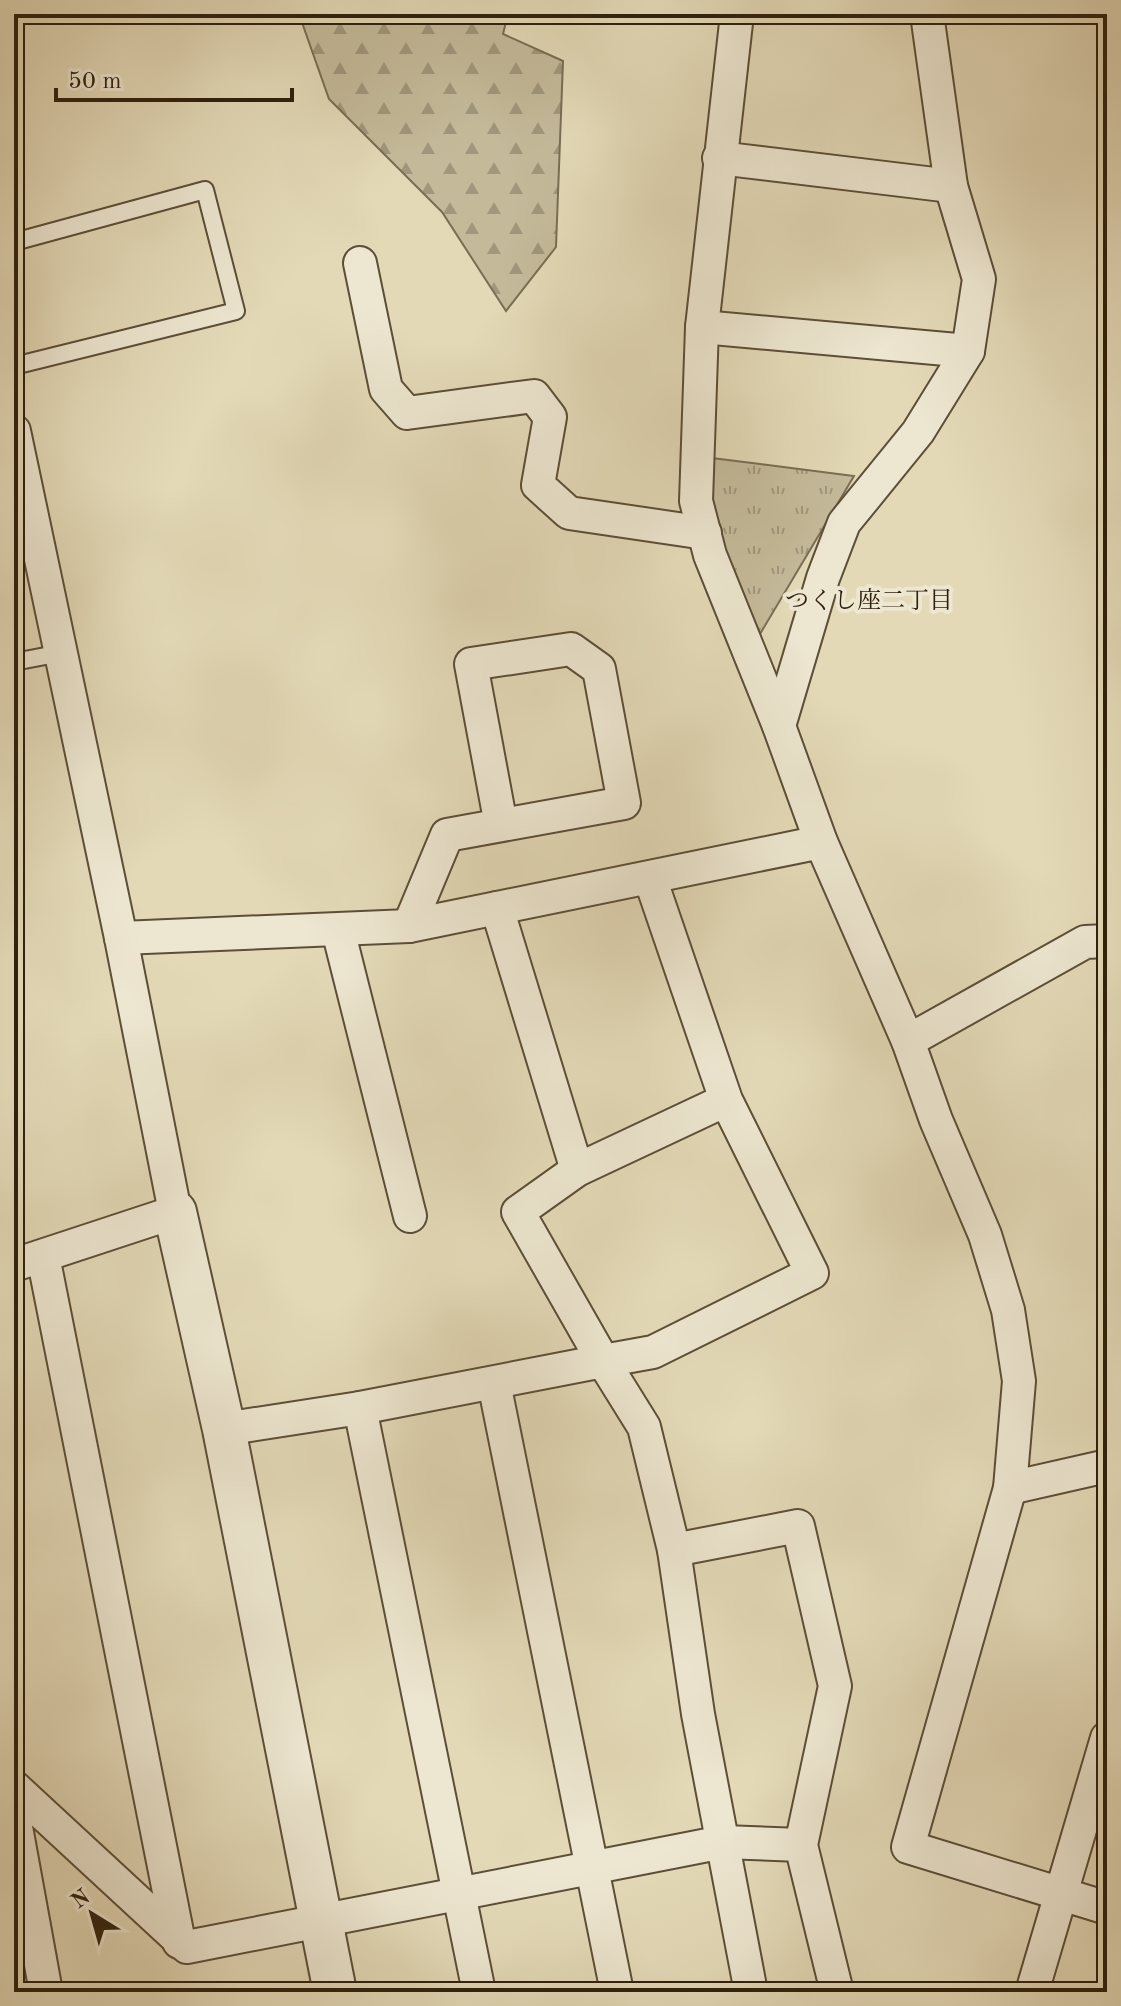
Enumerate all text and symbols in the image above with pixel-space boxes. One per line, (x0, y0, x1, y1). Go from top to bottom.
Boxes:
scale bar (56, 52, 292, 102)
text: 50 m (68, 70, 122, 94)
district label: つくし座二丁目 (785, 587, 953, 614)
north arrow (52, 1874, 132, 1954)
text: N (68, 1886, 95, 1913)

